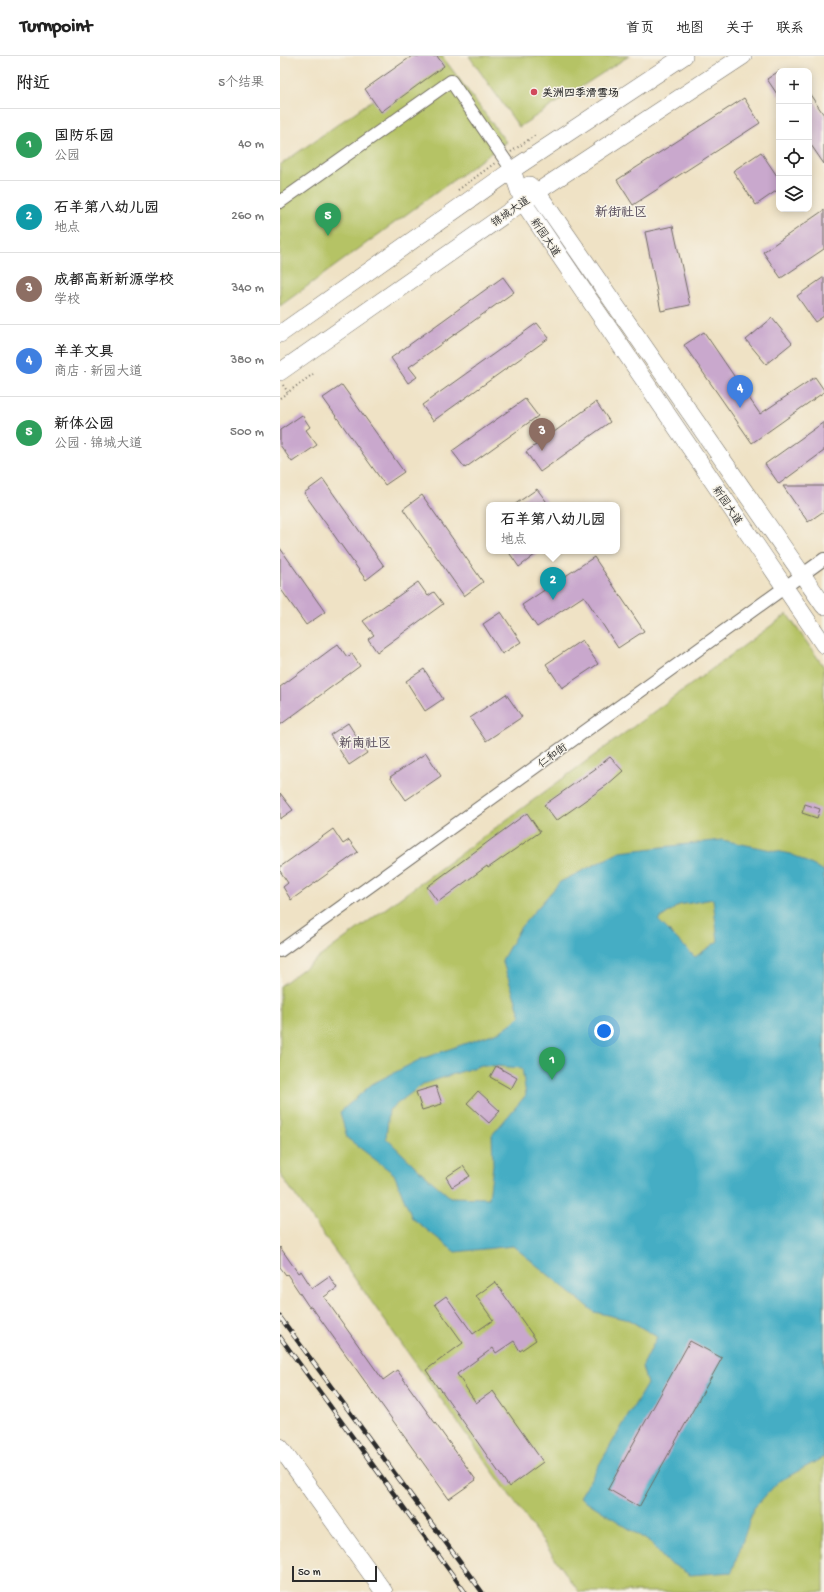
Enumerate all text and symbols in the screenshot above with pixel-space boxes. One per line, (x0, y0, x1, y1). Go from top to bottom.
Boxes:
text: Turnpoint (20, 16, 92, 39)
text: 首页 (626, 21, 654, 38)
text: 地图 (676, 21, 704, 38)
text: 关于 (726, 21, 754, 38)
text: 联系 (776, 21, 804, 38)
map controls (776, 68, 812, 212)
button: + (776, 68, 812, 104)
text: 附近 (16, 75, 50, 95)
text: 5个结果 (218, 76, 264, 91)
marker: 美洲四季滑雪场 (529, 87, 539, 97)
place label: 美洲四季滑雪场 (542, 87, 619, 100)
button: − (776, 104, 812, 140)
text: 国防乐园 (54, 128, 114, 146)
text: 1 (26, 137, 32, 152)
text: 40 m (238, 137, 264, 152)
button: locate (776, 140, 812, 176)
text: 公园 (54, 149, 80, 164)
button: layers (776, 176, 812, 212)
street label: 锦城大道 (489, 194, 533, 230)
text: 石羊第八幼儿园 (54, 200, 159, 218)
pin: 5 (315, 203, 341, 236)
district label: 新街社区 (595, 205, 647, 221)
text: 2 (26, 209, 32, 224)
text: 260 m (231, 209, 264, 224)
street label: 新园大道 (527, 216, 562, 260)
text: 地点 (54, 221, 80, 236)
text: 成都高新新源学校 (54, 272, 174, 290)
text: 3 (26, 281, 32, 296)
text: 340 m (231, 281, 264, 296)
text: 学校 (54, 293, 80, 308)
text: 羊羊文具 (54, 344, 114, 362)
text: 4 (26, 353, 32, 368)
text: 380 m (230, 353, 264, 368)
text: 商店 · 新园大道 (54, 365, 142, 380)
pin: 4 (727, 375, 753, 408)
text: 新体公园 (54, 416, 114, 434)
pin: 3 (529, 418, 555, 451)
text: 5 (26, 425, 32, 440)
text: 500 m (230, 425, 264, 440)
text: 公园 · 锦城大道 (54, 437, 142, 452)
street label: 新园大道 (709, 484, 744, 528)
popup (486, 502, 620, 554)
text: 石羊第八幼儿园 (500, 512, 606, 530)
text: 地点 (500, 533, 527, 548)
pin: 2 (540, 567, 566, 600)
district label: 新南社区 (339, 736, 391, 752)
street label: 仁和街 (536, 741, 571, 771)
your location (594, 1021, 614, 1041)
pin: 1 (539, 1047, 565, 1080)
scale bar (292, 1564, 377, 1583)
text: 50 m (298, 1567, 320, 1579)

